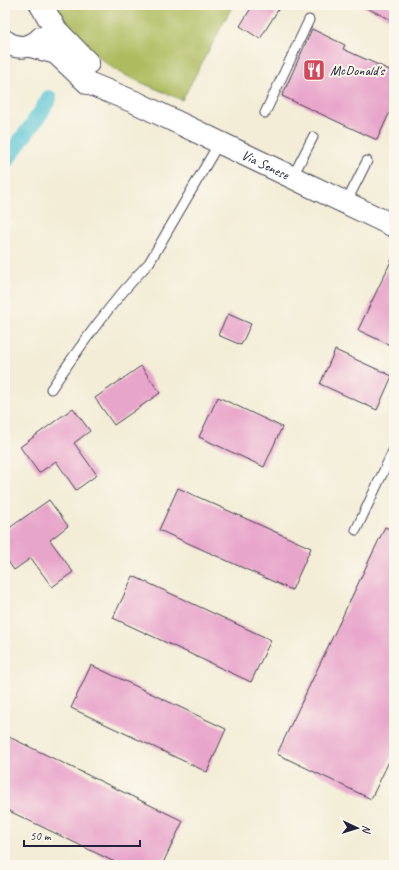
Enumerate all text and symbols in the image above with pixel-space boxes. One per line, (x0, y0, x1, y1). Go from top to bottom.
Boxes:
restaurant icon: McDonald's (301, 57, 327, 83)
place label: McDonald's (330, 62, 386, 79)
street label: Via Senese (239, 146, 293, 184)
north arrow (337, 808, 377, 848)
scale bar (24, 822, 140, 848)
text: N (360, 825, 374, 835)
text: 50 m (30, 828, 52, 844)

